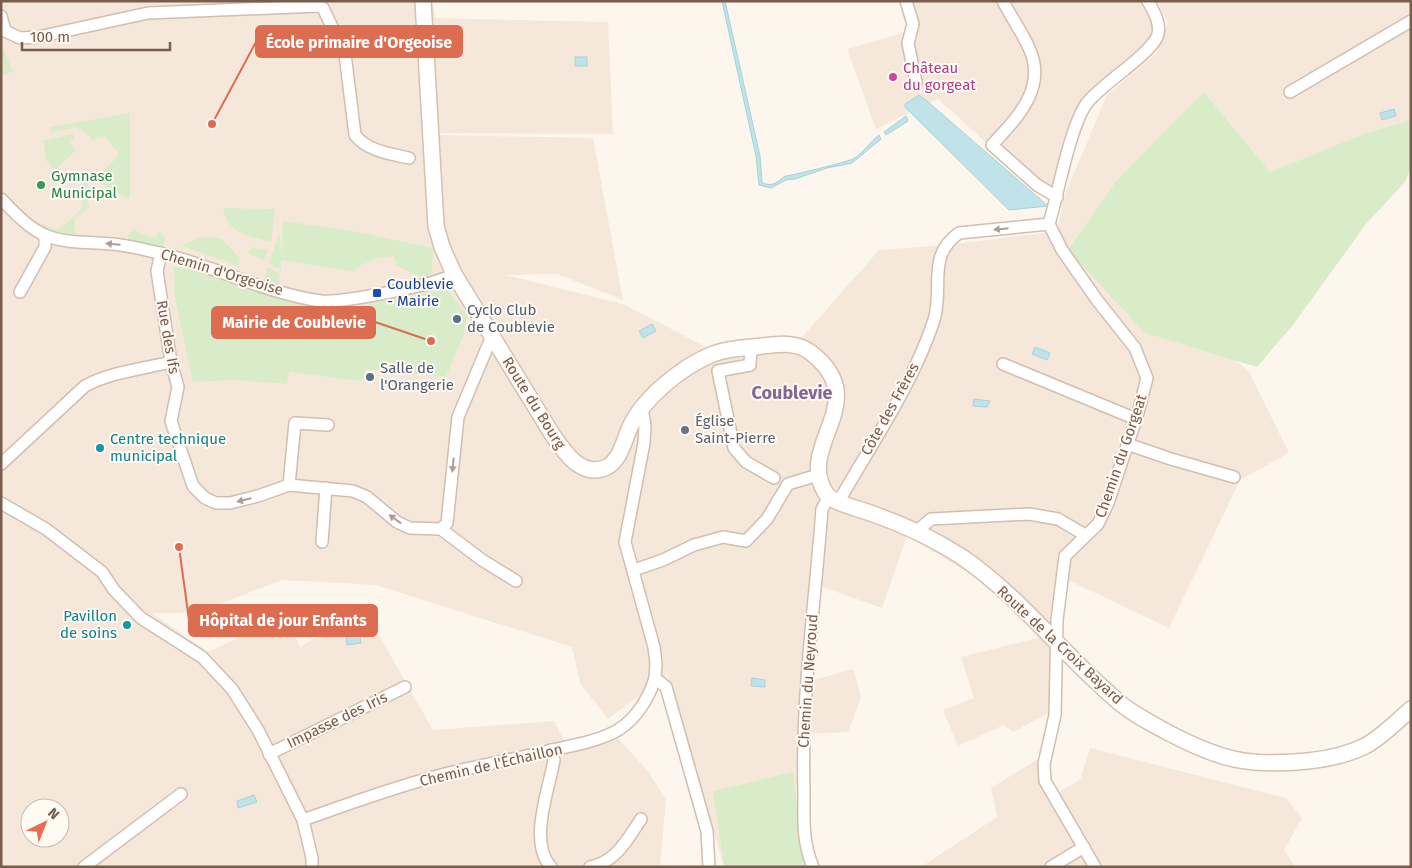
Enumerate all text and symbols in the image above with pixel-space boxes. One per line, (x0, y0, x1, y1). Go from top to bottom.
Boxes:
scale bar (22, 20, 170, 52)
callout: École primaire d'Orgeoise (256, 26, 462, 57)
text: 100 m (30, 28, 70, 46)
text: École primaire d'Orgeoise (266, 32, 452, 52)
place label: Château du gorgeat (903, 59, 976, 94)
marker: Château du gorgeat (887, 71, 899, 83)
place label: Gymnase Municipal (51, 167, 118, 202)
marker: Gymnase Municipal (35, 179, 47, 191)
one-way arrow (993, 226, 1009, 234)
one-way arrow (105, 240, 121, 248)
street label: Chemin d'Orgeoise (159, 245, 285, 299)
place label: Coublevie - Mairie (387, 275, 454, 310)
marker: Coublevie - Mairie (371, 287, 383, 299)
street label: Rue des Ifs (153, 299, 183, 375)
place label: Cyclo Club de Coublevie (467, 301, 555, 336)
callout: Mairie de Coublevie (212, 307, 375, 338)
text: Mairie de Coublevie (222, 313, 366, 332)
marker: Cyclo Club de Coublevie (451, 313, 463, 325)
street label: Route du Bourg (498, 354, 570, 453)
place label: Salle de l'Orangerie (380, 359, 454, 394)
street label: Côte des Frères (857, 360, 923, 458)
marker: Salle de l'Orangerie (364, 371, 376, 383)
district label: Coublevie (752, 382, 832, 404)
street label: Chemin du Gorgeat (1091, 391, 1151, 520)
place label: Église Saint-Pierre (695, 412, 776, 447)
marker: Église Saint-Pierre (679, 424, 691, 436)
place label: Centre technique municipal (110, 430, 226, 465)
marker: Centre technique municipal (94, 442, 106, 454)
one-way arrow (449, 457, 457, 473)
one-way arrow (237, 496, 252, 504)
one-way arrow (388, 514, 402, 524)
street label: Route de la Croix Bayard (993, 582, 1127, 708)
callout: Hôpital de jour Enfants (189, 605, 377, 636)
place label: Pavillon de soins (60, 607, 117, 642)
text: Hôpital de jour Enfants (199, 611, 367, 630)
street label: Chemin du Neyroud (794, 613, 822, 749)
marker: Pavillon de soins (121, 619, 133, 631)
street label: Impasse des Iris (284, 688, 390, 752)
street label: Chemin de l'Échaillon (418, 740, 564, 790)
north arrow (20, 798, 70, 848)
text: N (44, 804, 63, 823)

